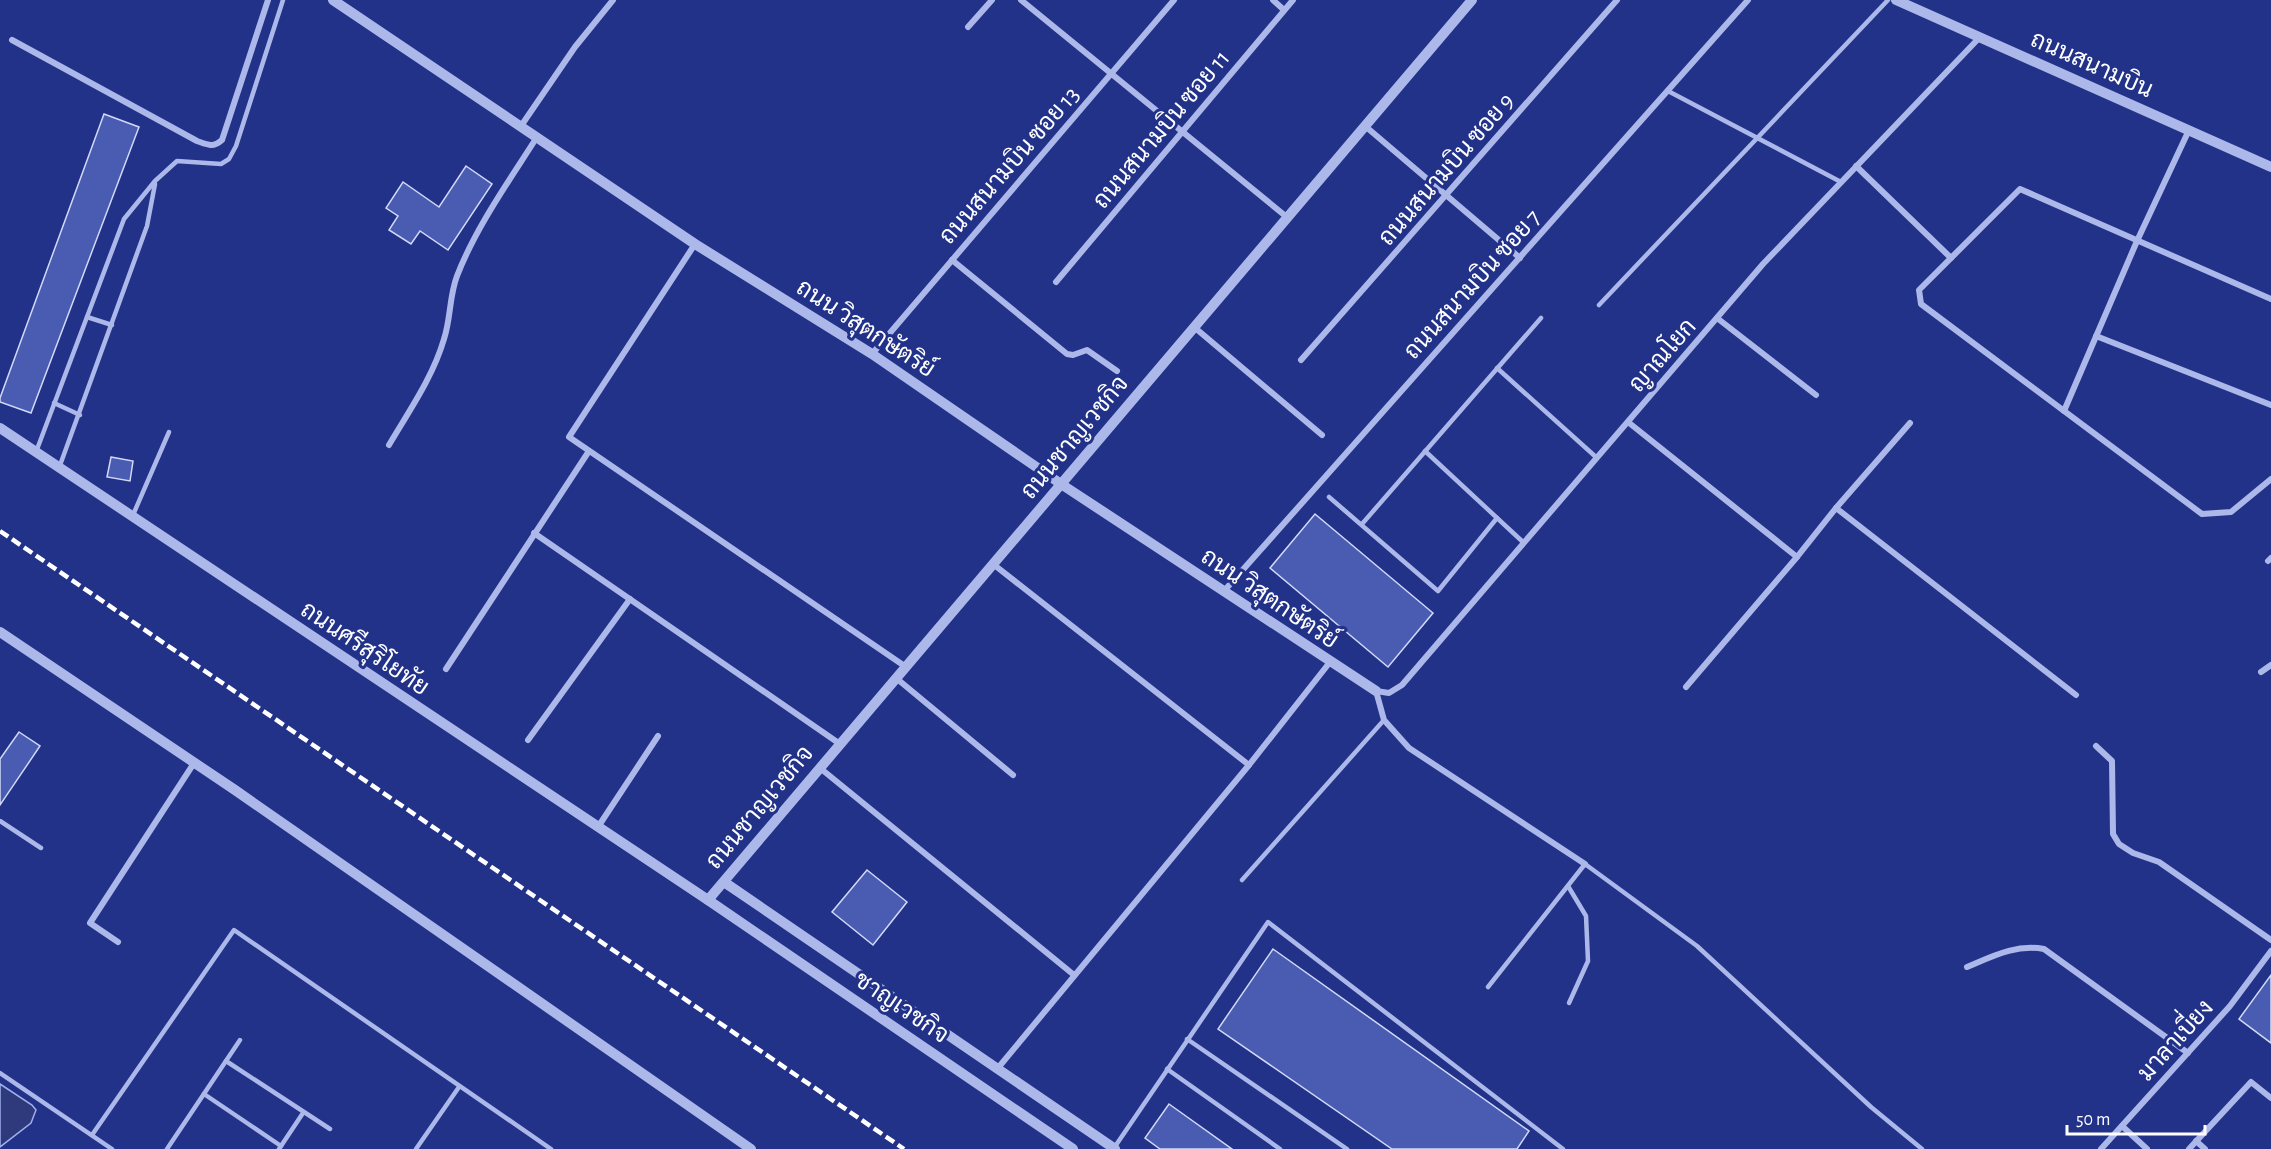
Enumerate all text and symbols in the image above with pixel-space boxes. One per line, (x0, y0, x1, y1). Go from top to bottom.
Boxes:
street label: ถนนสนามบิน (2027, 25, 2157, 102)
street label: ถนนสนามบิน ซอย 11 (1087, 44, 1235, 213)
street label: ถนนสนามบิน ซอย 13 (933, 81, 1084, 249)
street label: ถนนสนามบิน ซอย 9 (1372, 87, 1519, 250)
street label: ถนนสนามบิน ซอย 7 (1398, 204, 1546, 364)
street label: ถนน วิสุตกษัตริย์ (791, 271, 941, 385)
street label: ญาณโยก (1621, 311, 1701, 397)
street label: ถนนชาญเวชกิจ (1014, 370, 1134, 504)
street label: ถนน วิสุตกษัตริย์ (1195, 540, 1345, 656)
street label: ถนนศรีสุริโยทัย (295, 593, 435, 703)
street label: ถนนชาญเวชกิจ (699, 740, 819, 874)
street label: ชาญเวชกิจ (850, 965, 954, 1049)
street label: มาลาเบี่ยง (2126, 989, 2218, 1086)
scale bar (2067, 1098, 2205, 1136)
text: 50 m (2076, 1111, 2110, 1129)

